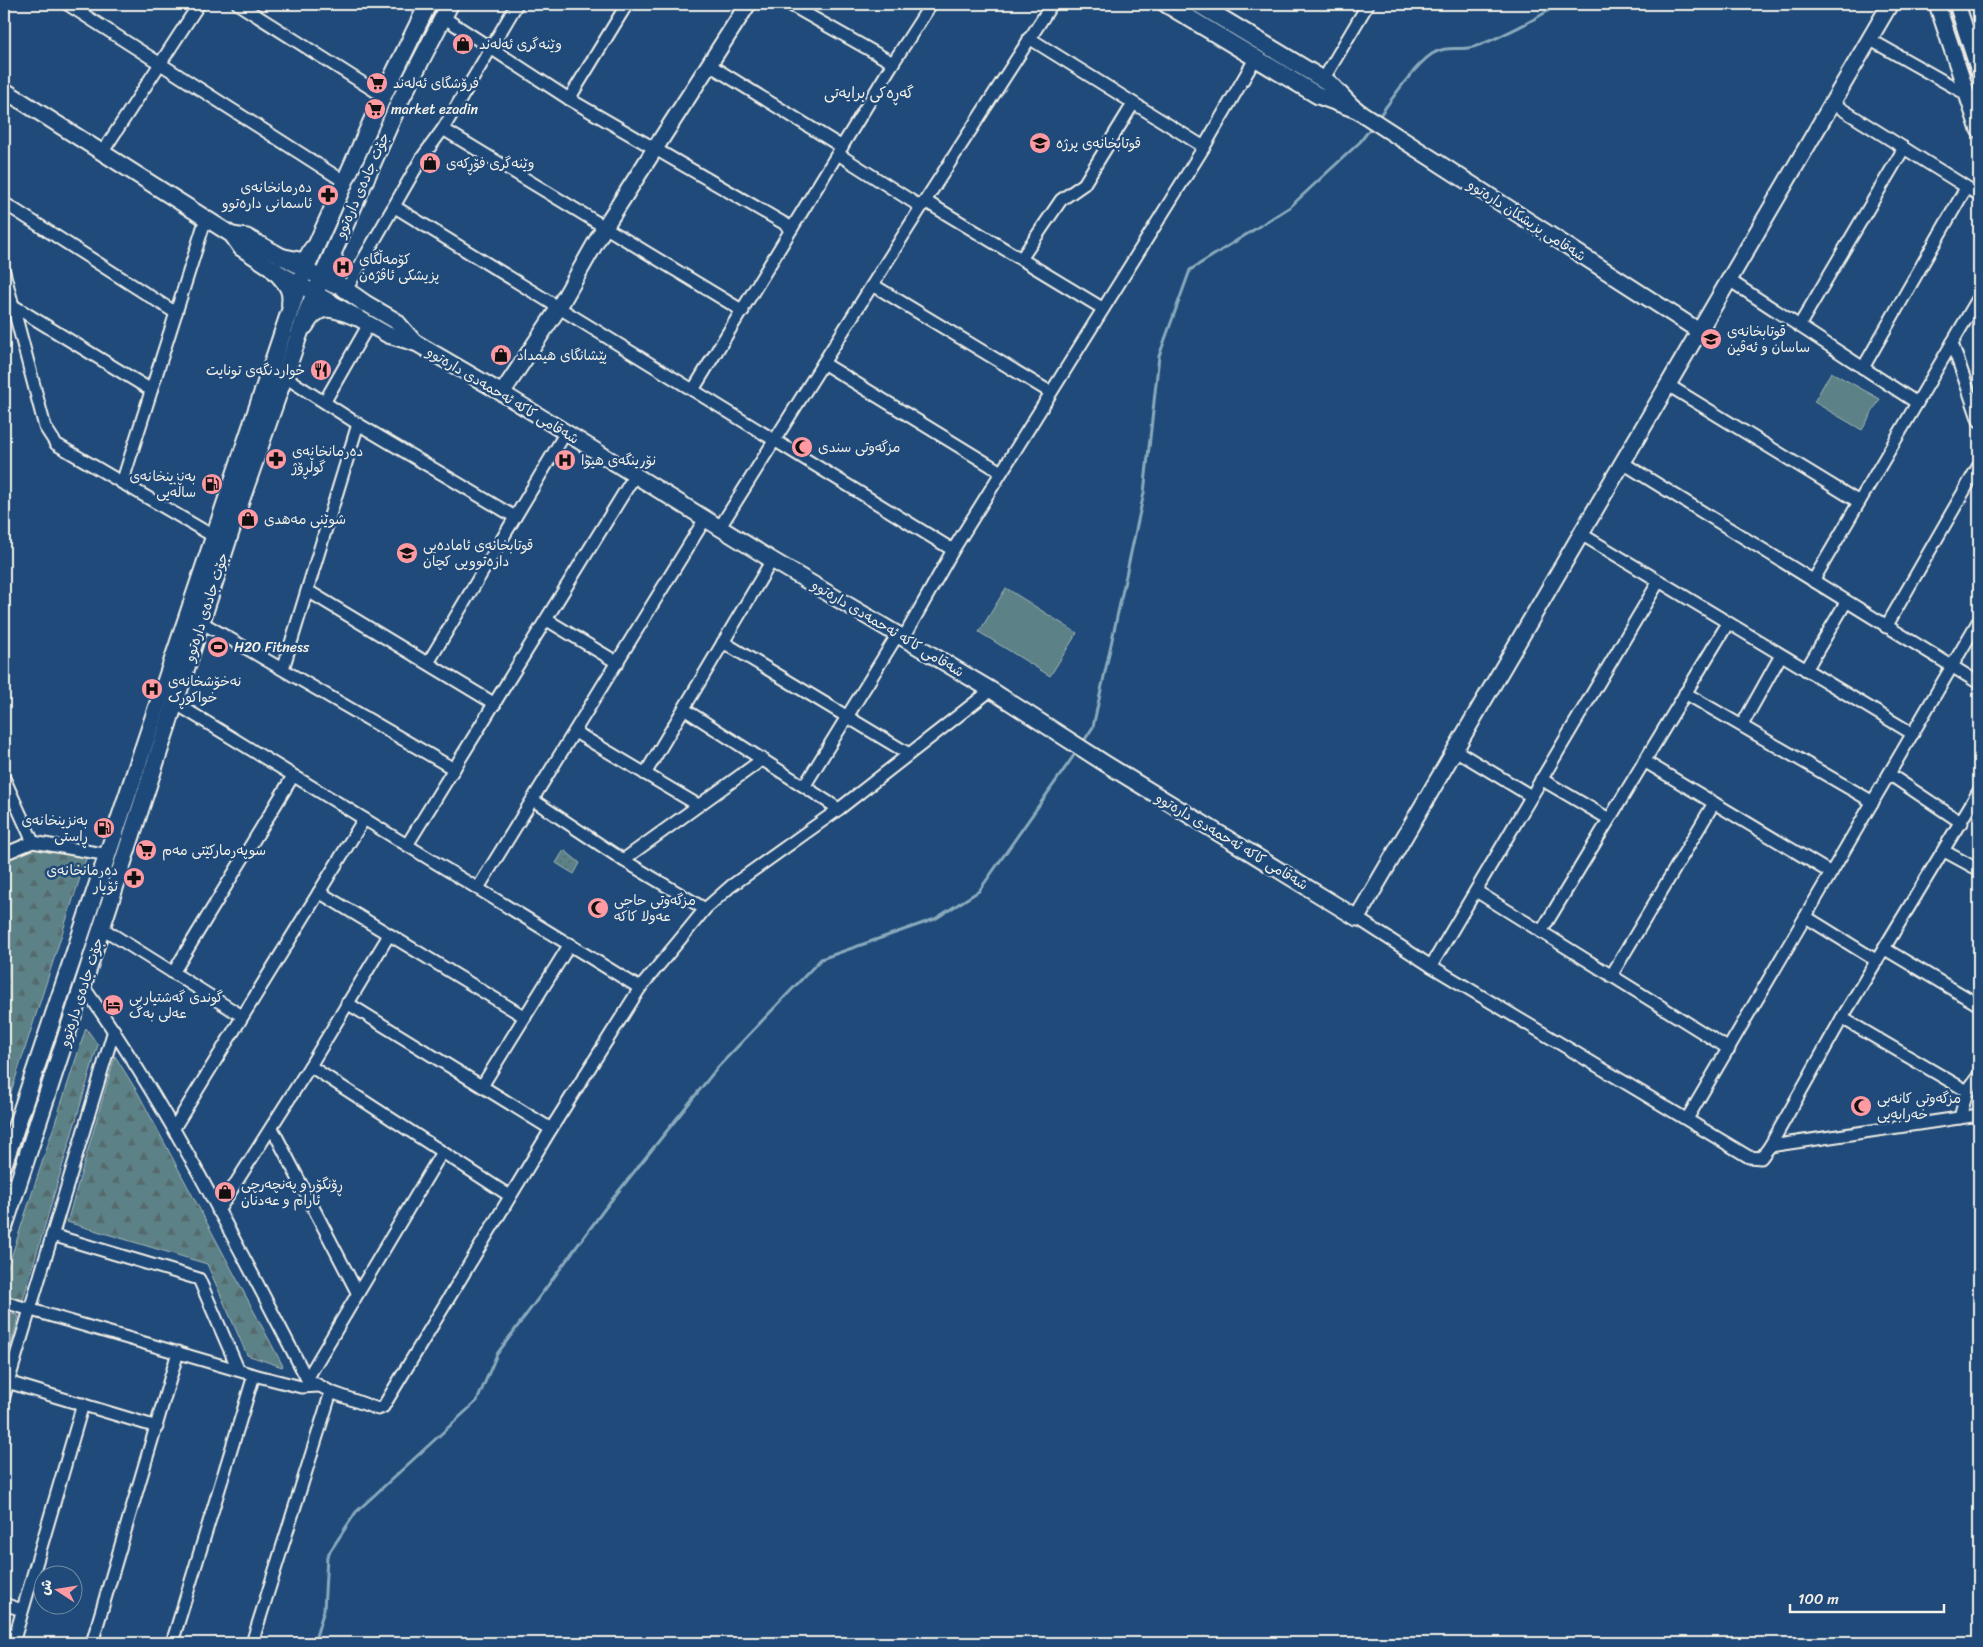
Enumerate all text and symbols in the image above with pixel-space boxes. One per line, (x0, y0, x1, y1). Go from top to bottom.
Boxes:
shop icon: وێنەگری ئەلەند (451, 32, 475, 56)
place label: وێنەگری ئەلەند (479, 32, 562, 57)
supermarket icon: فرۆشگای ئەلەند (365, 71, 389, 95)
place label: فرۆشگای ئەلەند (393, 71, 479, 96)
district label: گەڕەکی برایەتی (824, 80, 914, 106)
supermarket icon: market ezadin (363, 97, 387, 121)
place label: market ezadin (391, 97, 479, 122)
street label: جۆت جادەی دارەتوو (328, 128, 397, 243)
school or university icon: قوتابخانەی پرژە (1028, 131, 1052, 155)
place label: قوتابخانەی پرژە (1056, 131, 1141, 156)
shop icon: وێنەگری فۆڕکەی (418, 151, 442, 175)
place label: وێنەگری فۆڕکەی (446, 151, 535, 176)
street label: شەقامی پزیشکان دارەتوو (1462, 172, 1591, 268)
place label: دەرمانخانەی ئاسمانی دارەتوو (221, 175, 312, 216)
pharmacy icon: دەرمانخانەی ئاسمانی دارەتوو (316, 183, 340, 207)
place label: کۆمەڵگای پزیشکی ئاڤژەن (359, 247, 439, 288)
hospital icon: کۆمەڵگای پزیشکی ئاڤژەن (331, 255, 355, 279)
place label: قوتابخانەی ساسان و ئەڤین (1727, 319, 1810, 360)
school or university icon: قوتابخانەی ساسان و ئەڤین (1699, 327, 1723, 351)
street label: شەقامی کاکە ئەحمەدی دارەتوو (421, 339, 584, 451)
shop icon: پێشانگای هیمداد (489, 343, 513, 367)
place label: پێشانگای هیمداد (517, 343, 607, 368)
place label: خواردنگەی تونایت (206, 358, 305, 383)
restaurant icon: خواردنگەی تونایت (309, 358, 333, 382)
mosque icon: مزگەوتی سندی (790, 435, 814, 459)
place label: مزگەوتی سندی (818, 435, 900, 460)
place label: دەرمانخانەی گوڵڕۆژ (291, 439, 363, 480)
pharmacy icon: دەرمانخانەی گوڵڕۆژ (264, 447, 288, 471)
hospital icon: نۆرینگەی هیوا (553, 448, 577, 472)
place label: نۆرینگەی هیوا (581, 448, 656, 473)
place label: بەنزینخانەی ساڵەیی (130, 464, 196, 505)
fuel station icon: بەنزینخانەی ساڵەیی (200, 472, 224, 496)
shop icon: شوێنی مەهدی (236, 507, 260, 531)
place label: شوێنی مەهدی (264, 507, 346, 532)
place label: قوتابخانەی ئامادەیی دارەتوویی کچان (423, 533, 533, 574)
school or university icon: قوتابخانەی ئامادەیی دارەتوویی کچان (395, 541, 419, 565)
street label: جۆت جادەی دارەتوو (177, 549, 236, 666)
street label: شەقامی کاکە ئەحمەدی دارەتوو (806, 572, 969, 684)
sports icon: H2O Fitness (206, 635, 230, 659)
place label: H2O Fitness (234, 635, 310, 660)
place label: نەخۆشخانەی خواکوڕک (168, 669, 241, 710)
hospital icon: نەخۆشخانەی خواکوڕک (140, 677, 164, 701)
street label: شەقامی کاکە ئەحمەدی دارەتوو (1150, 785, 1313, 897)
place label: بەنزینخانەی ڕاستی (22, 808, 88, 849)
fuel station icon: بەنزینخانەی ڕاستی (92, 816, 116, 840)
supermarket icon: سوپەرمارکێتی مەم (134, 838, 158, 862)
place label: سوپەرمارکێتی مەم (162, 838, 266, 863)
place label: دەرمانخانەی ئۆیار (47, 858, 118, 899)
pharmacy icon: دەرمانخانەی ئۆیار (122, 866, 146, 890)
place label: مزگەوتی حاجی عەولا کاکە (614, 888, 696, 929)
mosque icon: مزگەوتی حاجی عەولا کاکە (586, 896, 610, 920)
street label: جۆت جادەی دارەتوو (52, 934, 111, 1051)
place label: گوندی گەشتیاریی عەلی بەگ (129, 985, 223, 1026)
hotel icon: گوندی گەشتیاریی عەلی بەگ (101, 993, 125, 1017)
place label: مزگەوتی کانەبی خەرابەیی (1877, 1086, 1961, 1127)
mosque icon: مزگەوتی کانەبی خەرابەیی (1849, 1094, 1873, 1118)
place label: ڕۆنگۆڕ و پەنچەرچی ئارام و عەدنان (241, 1172, 343, 1213)
shop icon: ڕۆنگۆڕ و پەنچەرچی ئارام و عەدنان (213, 1180, 237, 1204)
north arrow (32, 1564, 82, 1614)
text: ش (32, 1577, 60, 1598)
scale bar (1790, 1582, 1944, 1614)
text: 100 m (1798, 1586, 1839, 1612)

